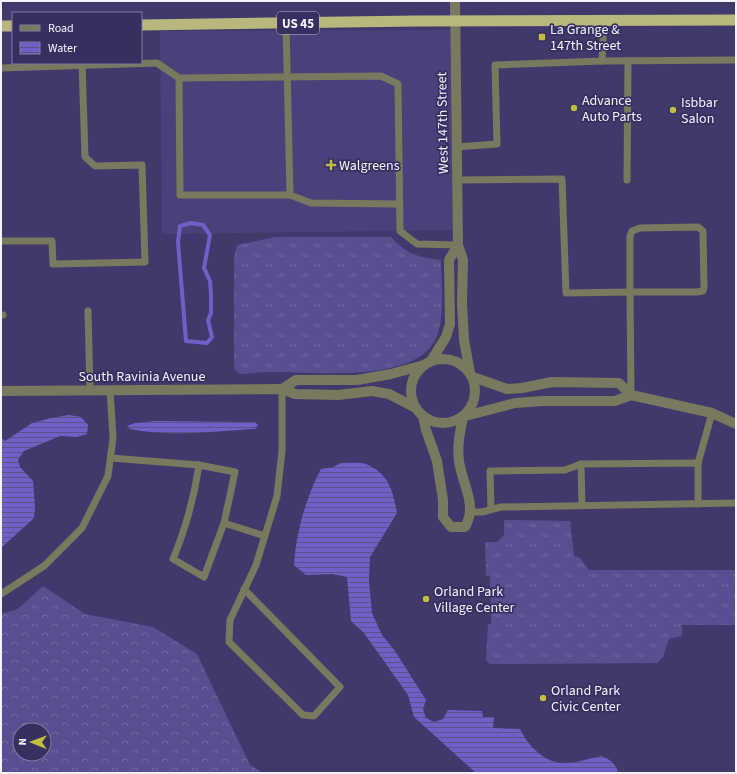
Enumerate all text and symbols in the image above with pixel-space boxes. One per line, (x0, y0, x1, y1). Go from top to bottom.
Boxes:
legend (12, 12, 142, 64)
road number: US 45 (277, 12, 319, 34)
text: Road (48, 20, 74, 37)
place label: La Grange & 147th Street (550, 20, 621, 56)
marker: La Grange & 147th Street (537, 32, 547, 42)
text: Water (48, 40, 78, 57)
street label: West 147th Street (432, 71, 454, 174)
place label: Advance Auto Parts (582, 91, 642, 127)
place label: Isbbar Salon (681, 93, 718, 129)
marker: Advance Auto Parts (569, 103, 579, 113)
marker: Isbbar Salon (668, 105, 678, 115)
place label: Walgreens (339, 156, 400, 176)
marker: Walgreens (326, 160, 336, 170)
street label: South Ravinia Avenue (79, 367, 205, 387)
place label: Orland Park Village Center (434, 582, 515, 618)
marker: Orland Park Village Center (421, 594, 431, 604)
place label: Orland Park Civic Center (551, 681, 621, 717)
marker: Orland Park Civic Center (538, 693, 548, 703)
north arrow (12, 722, 52, 762)
text: N (15, 738, 30, 746)

